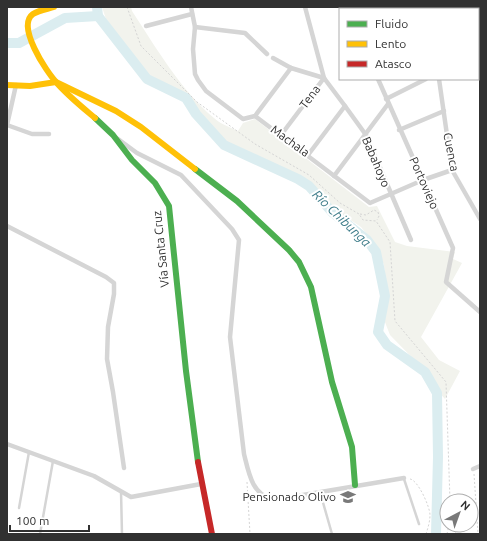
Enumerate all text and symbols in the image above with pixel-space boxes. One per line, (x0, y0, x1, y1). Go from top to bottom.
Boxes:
legend (339, 8, 479, 80)
text: Fluido (375, 17, 408, 30)
text: Lento (375, 37, 406, 50)
text: Atasco (375, 57, 411, 70)
street label: Tena (297, 83, 323, 111)
street label: Machala (268, 122, 312, 159)
street label: Cuenca (441, 131, 462, 172)
street label: Babahoyo (360, 135, 393, 189)
street label: Portoviejo (407, 155, 442, 211)
water label: Río Chibunga (310, 187, 374, 249)
street label: Vía Santa Cruz (150, 210, 171, 288)
school or university icon: Pensionado Olivo (339, 488, 357, 506)
place label: Pensionado Olivo (242, 490, 336, 503)
north arrow (439, 493, 479, 533)
text: N (459, 498, 473, 513)
scale bar (10, 507, 89, 533)
text: 100 m (16, 514, 49, 527)

